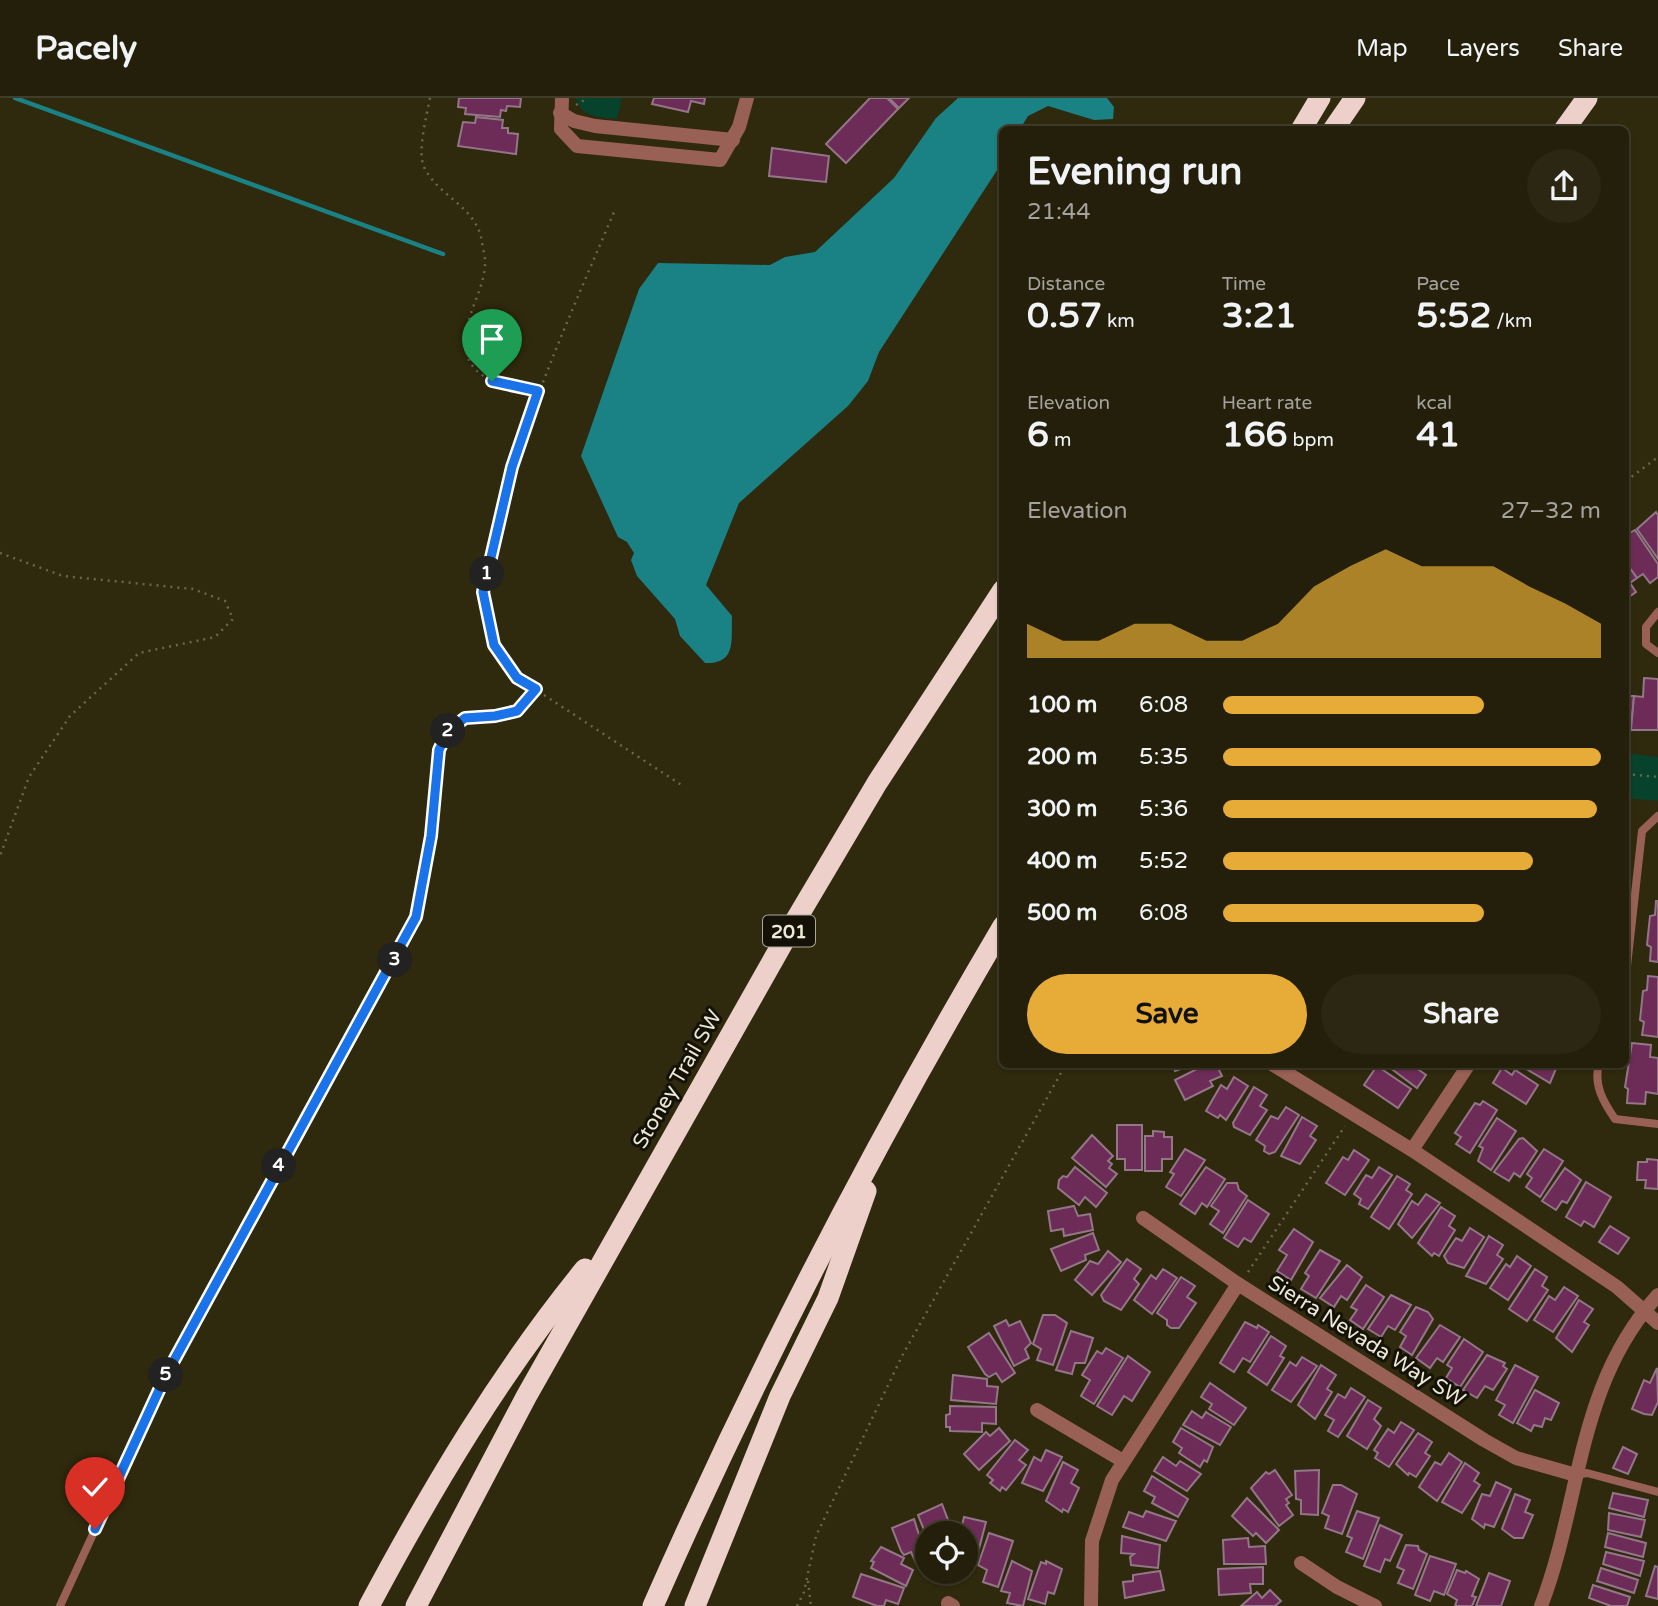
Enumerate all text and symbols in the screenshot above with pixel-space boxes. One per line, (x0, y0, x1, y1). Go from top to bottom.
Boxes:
text: Pacely (35, 29, 137, 68)
text: Map (1356, 34, 1408, 63)
text: Layers (1446, 34, 1520, 63)
text: Share (1558, 34, 1623, 63)
text: Evening run (1027, 149, 1242, 195)
button: share (1527, 149, 1601, 223)
text: 21:44 (1027, 198, 1091, 226)
text: Distance (1027, 273, 1105, 295)
text: Time (1222, 273, 1266, 295)
text: Pace (1416, 273, 1460, 295)
text: 0.57 (1027, 295, 1102, 337)
text: 3:21 (1222, 295, 1297, 337)
text: 5:52 (1416, 295, 1491, 337)
pin (462, 309, 522, 381)
text: km (1102, 310, 1135, 332)
text: /km (1491, 310, 1533, 332)
icon: arrive (473, 320, 511, 358)
text: Elevation (1027, 392, 1110, 414)
text: Heart rate (1222, 392, 1312, 414)
text: kcal (1416, 392, 1452, 414)
text: 6 (1027, 414, 1049, 456)
text: 166 (1222, 414, 1288, 456)
text: 41 (1416, 414, 1460, 456)
text: m (1049, 429, 1071, 451)
text: bpm (1288, 429, 1334, 451)
text: Elevation (1027, 497, 1128, 525)
text: 27–32 m (1501, 497, 1601, 525)
pin: 1 (470, 556, 504, 592)
text: 1 (481, 562, 492, 584)
text: 100 m (1027, 691, 1097, 719)
text: 6:08 (1139, 691, 1188, 719)
pin: 2 (430, 714, 466, 748)
text: 2 (442, 719, 453, 741)
text: 200 m (1027, 743, 1097, 771)
text: 5:35 (1139, 743, 1188, 771)
text: 300 m (1027, 795, 1097, 823)
text: 5:36 (1139, 795, 1188, 823)
text: 400 m (1027, 847, 1097, 875)
text: 5:52 (1139, 847, 1188, 875)
text: 500 m (1027, 899, 1097, 927)
text: 6:08 (1139, 899, 1188, 927)
road number: 201 (763, 916, 815, 946)
pin: 3 (378, 942, 412, 978)
text: 3 (389, 948, 400, 970)
button: Save (1027, 974, 1307, 1054)
button: Share (1321, 974, 1601, 1054)
street label: Stoney Trail SW (628, 1005, 727, 1153)
pin: 4 (262, 1148, 296, 1184)
text: 4 (273, 1154, 284, 1176)
street label: Sierra Nevada Way SW (1264, 1270, 1470, 1412)
pin: 5 (148, 1358, 184, 1392)
text: 5 (160, 1363, 171, 1385)
pin (65, 1457, 125, 1529)
icon: check (76, 1468, 114, 1506)
map controls (915, 1521, 978, 1584)
button: locate (915, 1521, 978, 1584)

